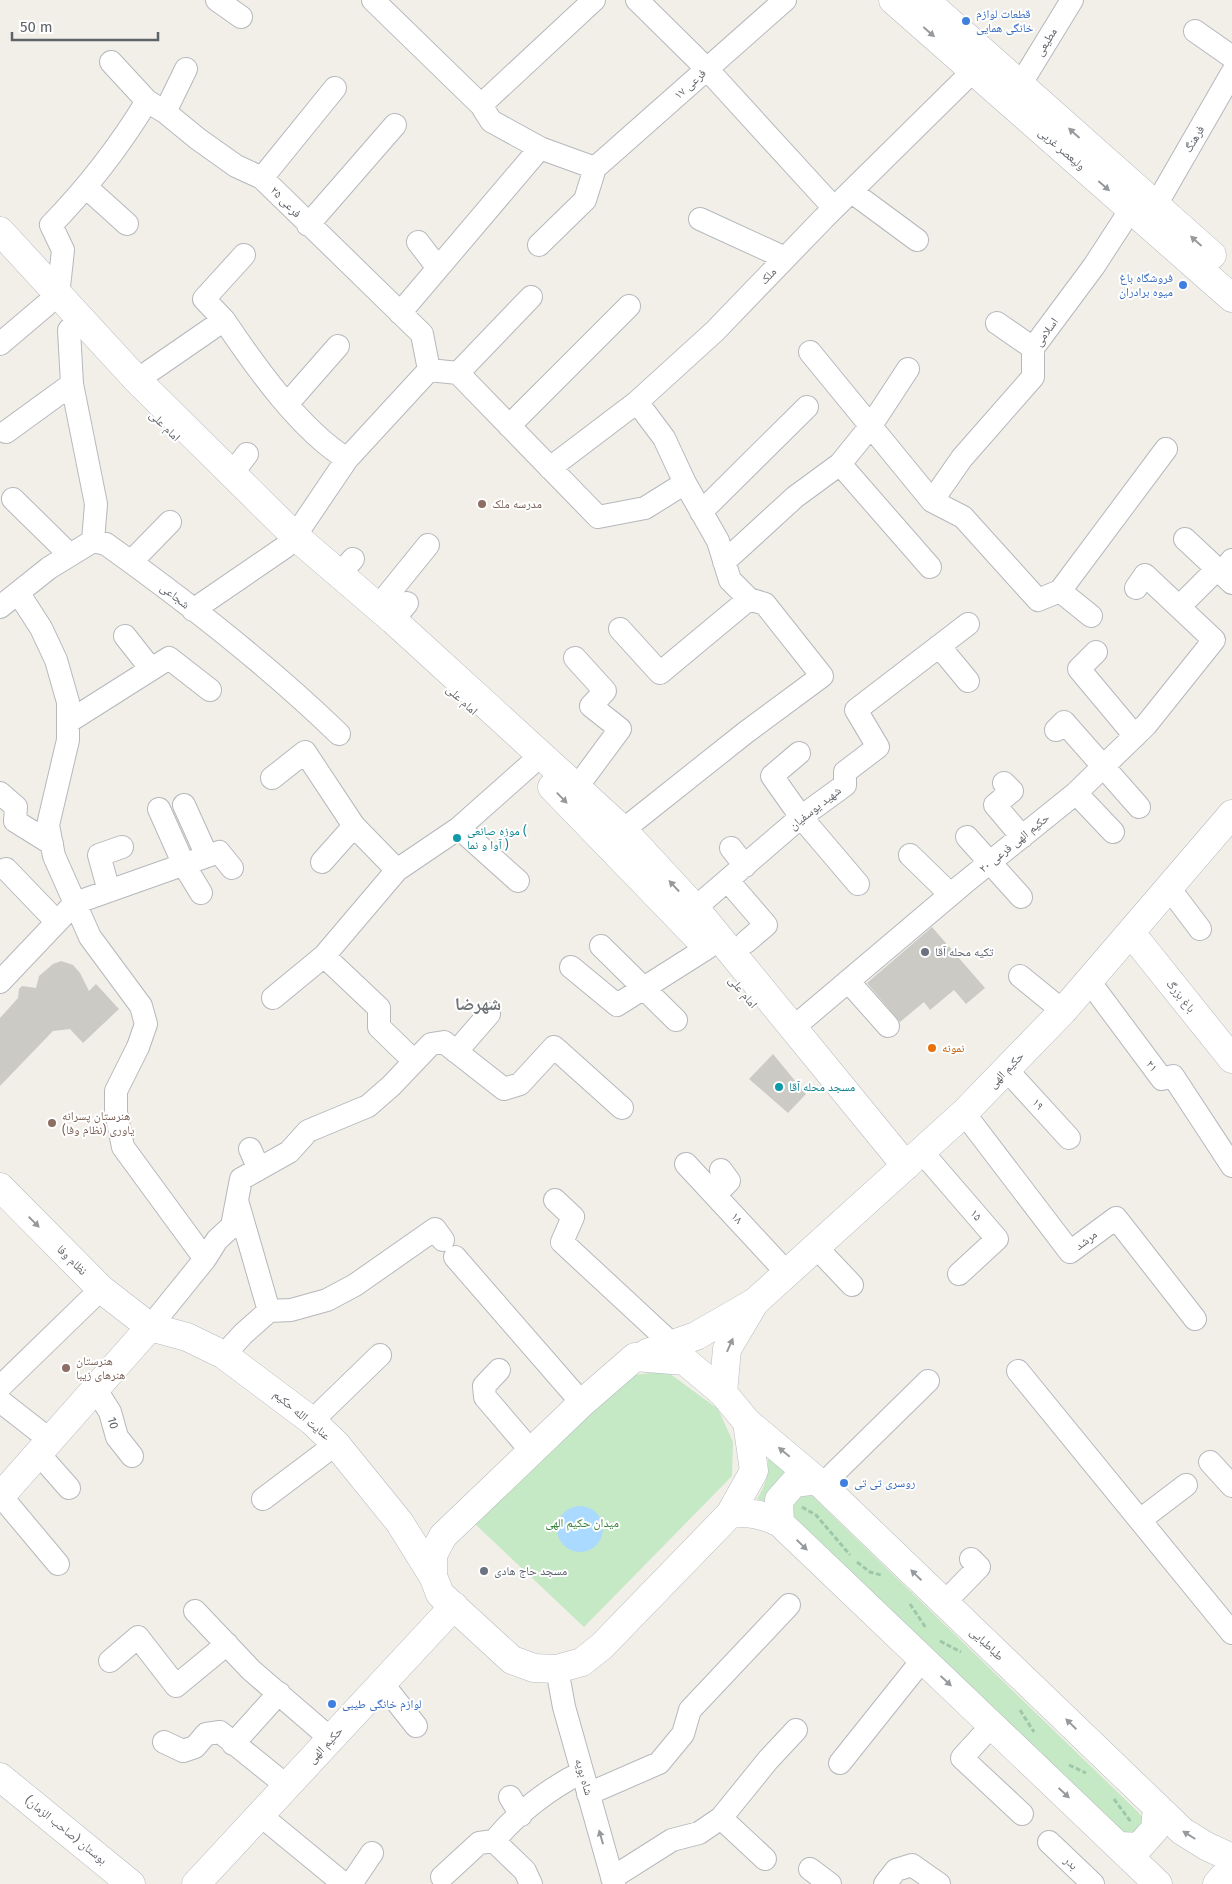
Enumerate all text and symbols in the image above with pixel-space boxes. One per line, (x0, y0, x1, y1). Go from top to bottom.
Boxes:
place label: قطعات لوازم خانگی همایی (976, 7, 1034, 35)
scale bar (12, 10, 159, 42)
marker: قطعات لوازم خانگی همایی (960, 15, 972, 27)
text: 50 m (20, 18, 53, 36)
street label: مطیعی (1032, 25, 1060, 59)
one-way arrow (923, 26, 935, 38)
street label: فرعی ۱۷ (671, 66, 709, 102)
street label: فرهنگ (1181, 123, 1207, 155)
street label: ولیعصر غربی (1036, 125, 1088, 173)
one-way arrow (1069, 127, 1081, 139)
one-way arrow (1097, 180, 1110, 191)
street label: فرعی ۲۵ (268, 183, 304, 221)
one-way arrow (1189, 235, 1202, 246)
street label: ملک (757, 265, 779, 287)
place label: فروشگاه باغ میوه برادران (1119, 271, 1173, 299)
marker: فروشگاه باغ میوه برادران (1177, 279, 1189, 291)
street label: اسلامی (1031, 315, 1061, 349)
street label: امام علی (146, 408, 183, 445)
place label: مدرسه ملک (492, 497, 542, 511)
marker: مدرسه ملک (476, 498, 488, 510)
street label: شجاعی (158, 580, 192, 612)
street label: امام علی (443, 682, 481, 719)
street label: شهید یوسفیان (786, 783, 844, 833)
one-way arrow (556, 792, 568, 804)
street label: حکیم الهی فرعی ۲۰ (976, 810, 1053, 876)
place label: موزه صانعی ( آوا و نما ) (467, 824, 527, 852)
marker: موزه صانعی ( آوا و نما ) (451, 832, 463, 844)
one-way arrow (668, 880, 680, 892)
place label: تکیه محله آقا (935, 945, 994, 959)
marker: تکیه محله آقا (919, 946, 931, 958)
street label: امام علی (725, 973, 760, 1012)
street label: باغ بزرگ (1163, 977, 1198, 1016)
district label: شهرضا (455, 993, 501, 1015)
place label: نمونه (942, 1041, 965, 1055)
marker: نمونه (926, 1042, 938, 1054)
street label: حکیم الهی (985, 1049, 1028, 1092)
street label: ۲۱ (1143, 1057, 1161, 1075)
place label: مسجد محله آقا (789, 1080, 855, 1094)
marker: مسجد محله آقا (773, 1081, 785, 1093)
street label: ۱۹ (1029, 1095, 1047, 1113)
place label: هنرستان پسرانه یاوری (نظام وفا) (62, 1109, 135, 1138)
marker: هنرستان پسرانه یاوری (نظام وفا) (46, 1117, 58, 1129)
street label: ۱۵ (967, 1206, 985, 1224)
street label: ۱۸ (728, 1209, 746, 1227)
one-way arrow (28, 1216, 40, 1228)
street label: مرشد (1072, 1227, 1100, 1253)
street label: نظام وفا (53, 1242, 90, 1279)
one-way arrow (726, 1338, 734, 1352)
place label: هنرستان هنرهای زیبا (76, 1354, 125, 1382)
marker: هنرستان هنرهای زیبا (60, 1362, 72, 1374)
street label: عنایت الله حکیم (270, 1387, 333, 1444)
street label: 10 (105, 1415, 121, 1431)
one-way arrow (779, 1446, 791, 1458)
place label: روسری تی تی (854, 1476, 916, 1490)
marker: روسری تی تی (838, 1477, 850, 1489)
park label: میدان حکیم الهی (545, 1516, 619, 1531)
one-way arrow (796, 1539, 808, 1551)
place label: مسجد حاج هادی (494, 1564, 567, 1578)
marker: مسجد حاج هادی (478, 1565, 490, 1577)
one-way arrow (910, 1569, 922, 1581)
street label: طباطبایی (967, 1625, 1007, 1664)
one-way arrow (939, 1675, 951, 1687)
place label: لوازم خانگی طیبی (342, 1697, 422, 1712)
marker: لوازم خانگی طیبی (326, 1698, 338, 1710)
one-way arrow (1065, 1718, 1077, 1730)
street label: حکیم الهی (304, 1723, 347, 1767)
street label: شاه بویه (572, 1757, 596, 1797)
one-way arrow (1057, 1787, 1069, 1799)
street label: بوستان (صاحب الزمان) (22, 1793, 110, 1868)
one-way arrow (596, 1830, 604, 1845)
one-way arrow (1182, 1831, 1195, 1840)
street label: بدر (1060, 1853, 1081, 1873)

